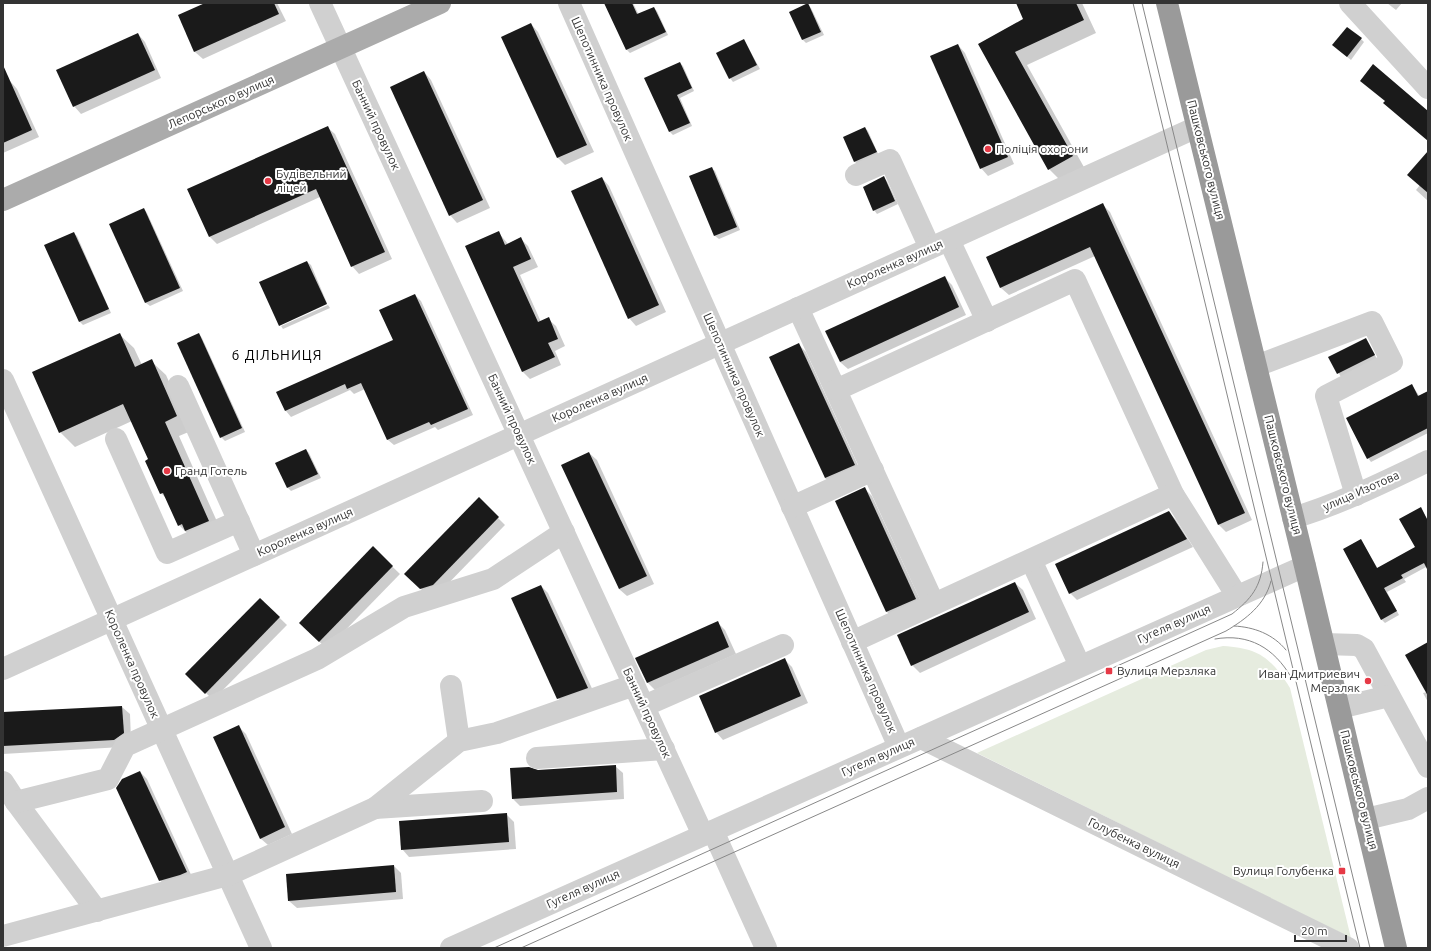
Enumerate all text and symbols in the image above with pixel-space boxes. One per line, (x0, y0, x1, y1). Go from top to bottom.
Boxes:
street label: Шепотинника провулок (569, 15, 636, 143)
street label: Лепорського вулиця (166, 72, 276, 131)
street label: Банний провулок (350, 78, 403, 172)
street label: Пашковського вулиця (1185, 99, 1228, 221)
place label: Поліція охорони (996, 142, 1088, 155)
marker: Поліція охорони (983, 144, 993, 154)
place label: Будівельний ліцей (276, 167, 347, 194)
marker: Будівельний ліцей (263, 176, 273, 186)
street label: Короленка вулиця (845, 237, 945, 291)
street label: Шепотинника провулок (701, 311, 768, 439)
district label: 6 ДІЛЬНИЦЯ (232, 347, 322, 363)
street label: Короленка вулиця (550, 371, 650, 425)
street label: Банний провулок (486, 372, 539, 466)
street label: Пашковського вулиця (1262, 414, 1305, 536)
place label: Гранд Готель (175, 464, 247, 477)
marker: Гранд Готель (162, 466, 172, 476)
street label: улица Изотова (1321, 468, 1401, 513)
street label: Короленка вулиця (255, 505, 355, 559)
street label: Гугеля вулиця (1135, 602, 1212, 645)
street label: Шепотинника провулок (833, 607, 900, 735)
street label: Короленка провулок (103, 608, 162, 720)
place label: Вулиця Мерзляка (1117, 664, 1216, 677)
street label: Банний провулок (621, 666, 674, 760)
marker: Вулиця Мерзляка (1104, 666, 1114, 676)
place label: Иван Дмитриевич Мерзляк (1259, 667, 1360, 694)
marker: Иван Дмитриевич Мерзляк (1363, 676, 1373, 686)
street label: Пашковського вулиця (1338, 729, 1381, 851)
street label: Гугеля вулиця (839, 735, 916, 778)
street label: Голубенка вулиця (1086, 815, 1182, 870)
place label: Вулиця Голубенка (1233, 864, 1334, 877)
marker: Вулиця Голубенка (1337, 866, 1347, 876)
street label: Гугеля вулиця (544, 867, 621, 910)
scale bar (1295, 917, 1346, 943)
text: 20 m (1301, 924, 1328, 937)

